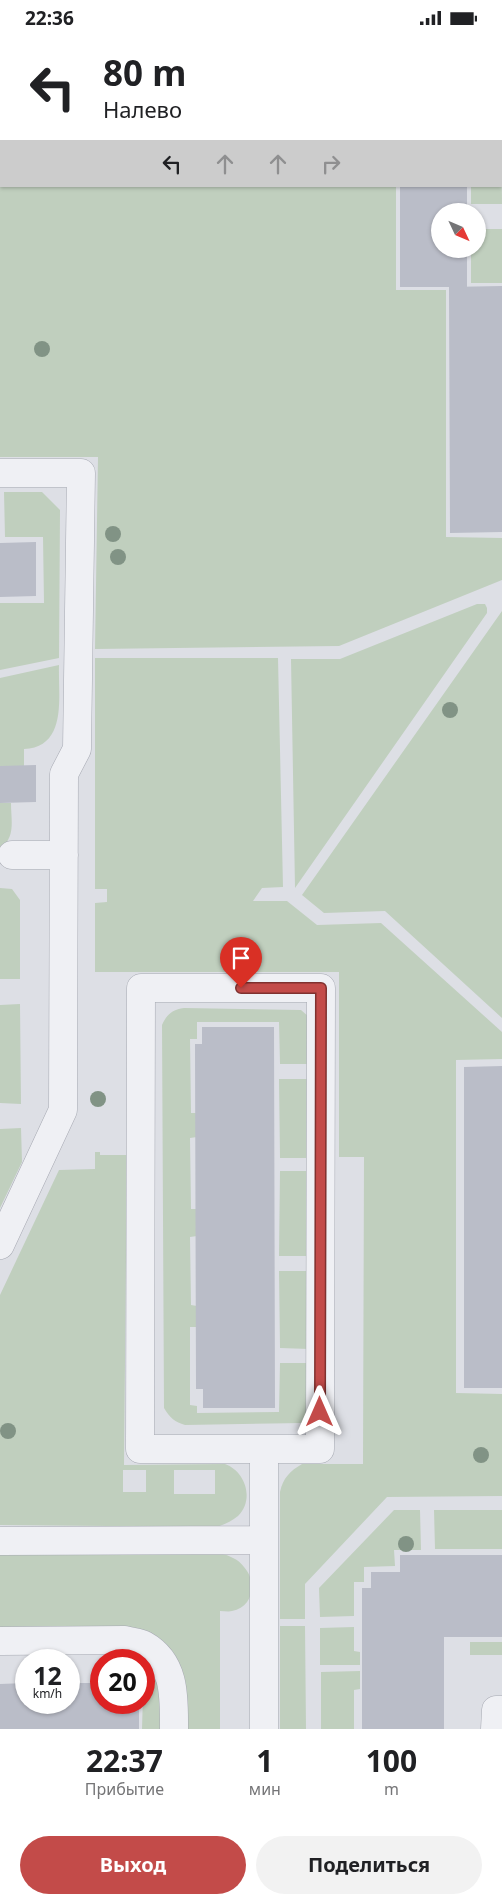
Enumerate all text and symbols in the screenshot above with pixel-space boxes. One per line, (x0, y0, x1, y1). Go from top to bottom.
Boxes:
text: 22:36 (25, 5, 74, 31)
text: 80 m (103, 49, 186, 96)
icon: left (20, 55, 85, 120)
text: Налево (103, 94, 182, 124)
icon: left (158, 150, 186, 178)
icon: ahead (211, 150, 239, 178)
icon: ahead (264, 150, 292, 178)
icon: right (317, 150, 345, 178)
north arrow (431, 203, 486, 257)
map controls (431, 203, 486, 258)
pin (220, 937, 262, 988)
icon: arrive (227, 944, 255, 972)
position arrow (293, 1385, 345, 1437)
speed limit sign: 20 (90, 1649, 155, 1714)
text: 12 (33, 1658, 62, 1692)
text: km/h (33, 1685, 62, 1702)
text: 22:37 (86, 1740, 163, 1781)
text: 1 (256, 1740, 273, 1781)
text: 100 (366, 1740, 417, 1781)
text: Прибытие (85, 1778, 164, 1800)
text: мин (249, 1778, 281, 1800)
text: m (384, 1778, 399, 1800)
button: Выход (20, 1836, 246, 1894)
button: Поделиться (256, 1836, 482, 1894)

